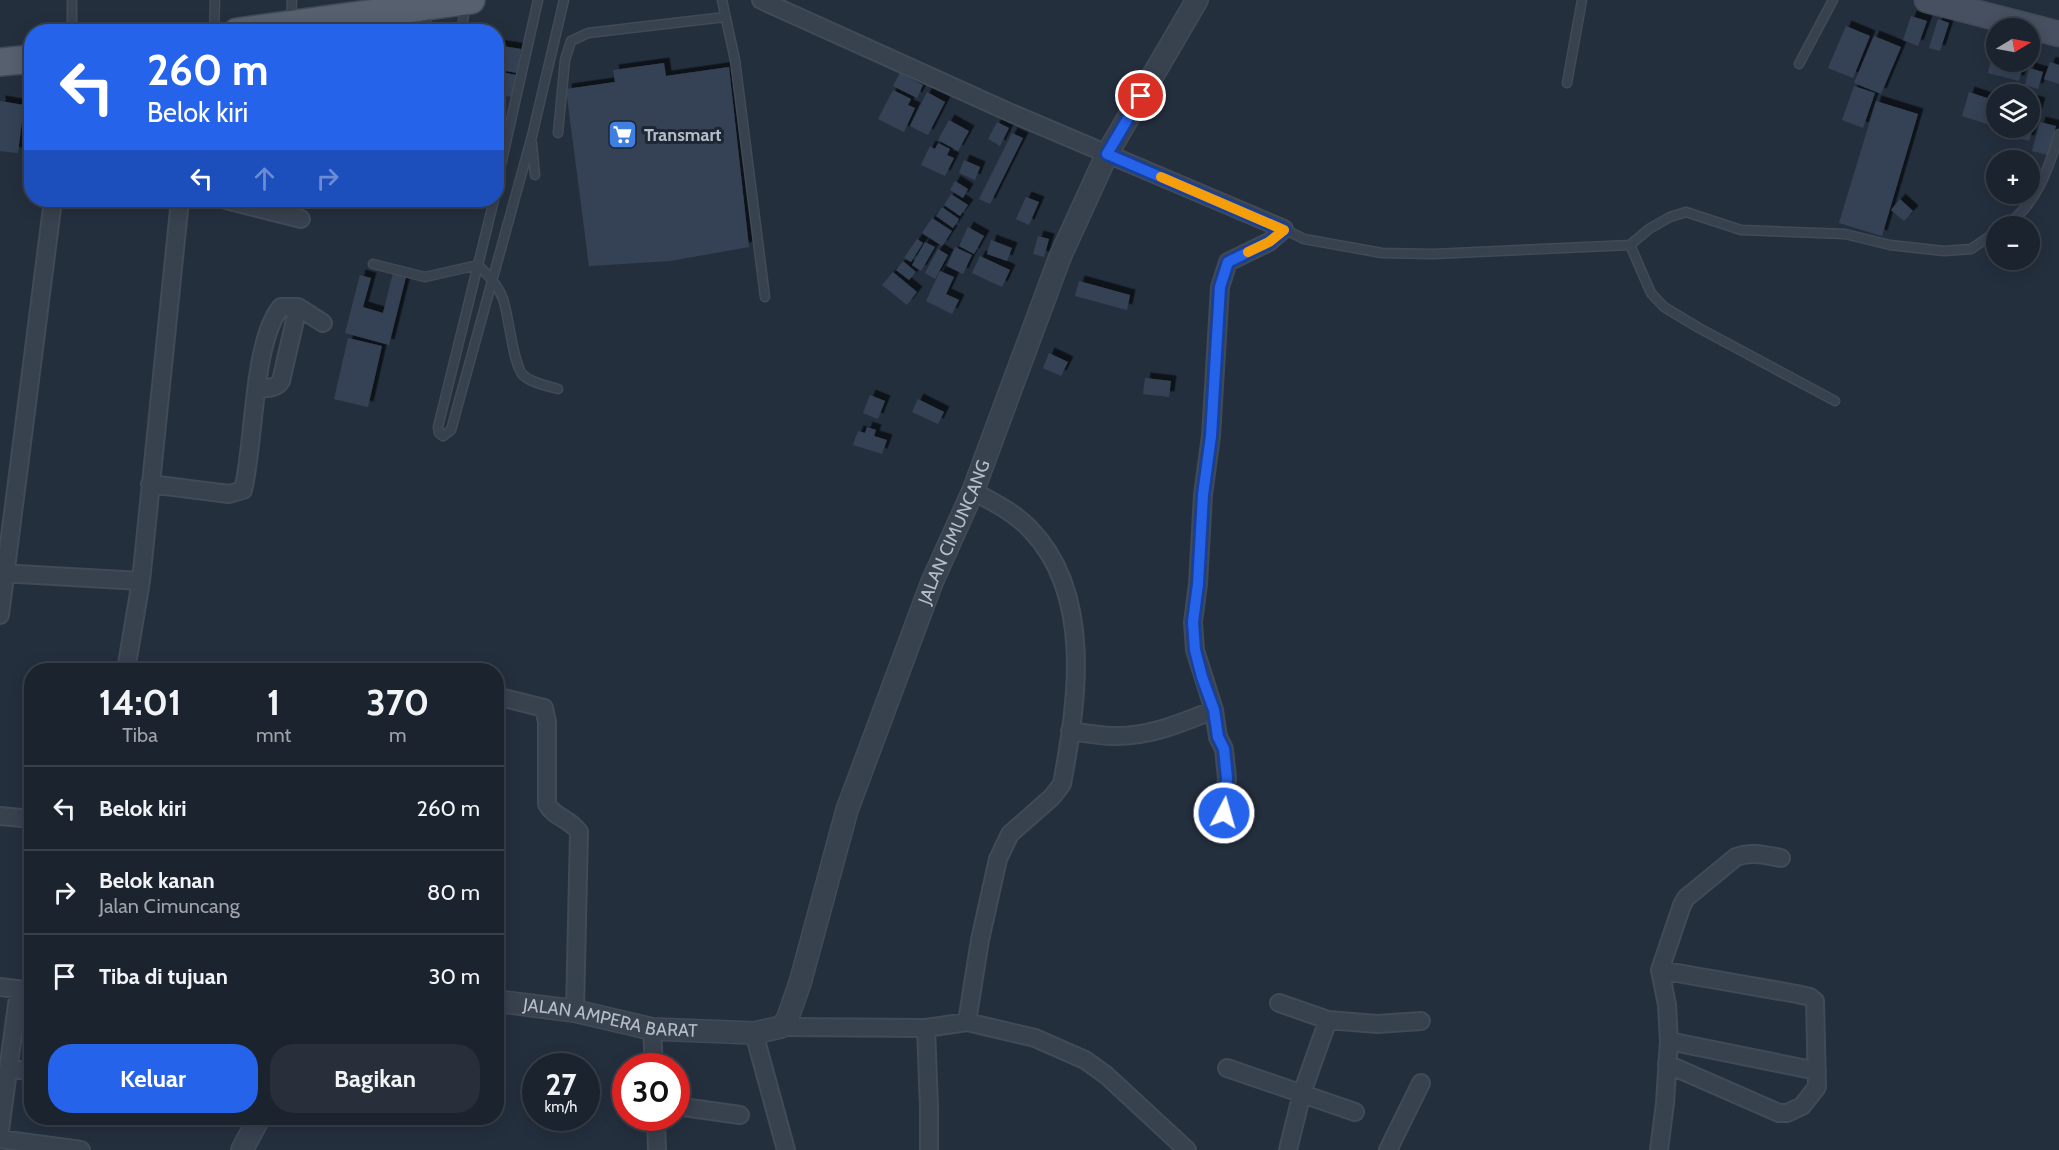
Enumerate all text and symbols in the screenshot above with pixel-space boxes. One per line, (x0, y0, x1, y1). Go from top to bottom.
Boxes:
north arrow (1986, 18, 2040, 72)
map controls (1986, 18, 2040, 270)
text: 260 m (147, 44, 268, 96)
icon: left (48, 48, 126, 126)
pin (1115, 70, 1166, 121)
icon: arrive (1124, 79, 1157, 112)
button: layers (1986, 84, 2040, 138)
text: Belok kiri (147, 96, 248, 129)
supermarket icon: Transmart (607, 119, 639, 151)
place label: Transmart (644, 124, 722, 146)
button: + (1986, 150, 2040, 204)
icon: left (185, 162, 218, 195)
icon: ahead (248, 162, 281, 195)
icon: right (311, 162, 344, 195)
button: − (1986, 216, 2040, 270)
street label: JALAN CIMUNCANG (913, 457, 995, 608)
text: 14:01 (99, 680, 181, 724)
text: 1 (267, 680, 280, 724)
text: 370 (366, 680, 429, 724)
text: Tiba (122, 723, 158, 747)
text: mnt (256, 723, 291, 747)
text: m (389, 723, 406, 747)
position arrow (1192, 781, 1256, 845)
icon: left (48, 792, 81, 825)
text: Belok kiri (99, 795, 186, 822)
text: 260 m (416, 795, 480, 822)
text: Belok kanan (99, 867, 215, 894)
icon: right (48, 876, 81, 909)
text: 80 m (427, 879, 480, 906)
text: Jalan Cimuncang (99, 894, 240, 918)
icon: arrive (48, 960, 81, 993)
text: Tiba di tujuan (99, 963, 228, 990)
text: 30 m (428, 963, 480, 990)
street label: JALAN AMPERA BARAT (521, 993, 699, 1042)
button: Keluar (48, 1044, 258, 1113)
button: Bagikan (270, 1044, 480, 1113)
speed limit sign: 30 (612, 1053, 690, 1131)
text: 27 (545, 1066, 577, 1103)
text: km/h (545, 1098, 577, 1116)

